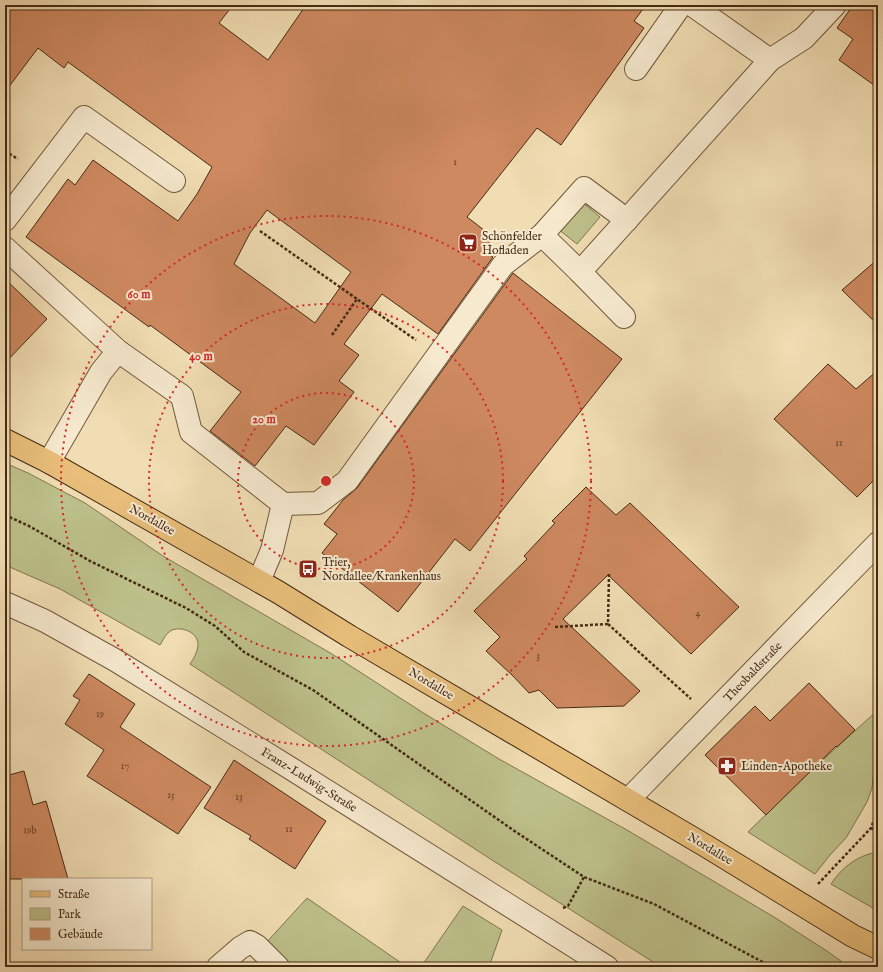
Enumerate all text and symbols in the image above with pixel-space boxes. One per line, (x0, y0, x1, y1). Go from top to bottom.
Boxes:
house number: 1 (453, 156, 457, 169)
place label: Schönfelder Hofladen (482, 229, 542, 258)
supermarket icon: Schönfelder Hofladen (457, 232, 479, 254)
text: 60 m (128, 287, 151, 302)
text: 40 m (189, 349, 214, 364)
text: 20 m (252, 412, 276, 427)
house number: 11 (835, 437, 843, 450)
centre of rings (319, 474, 333, 488)
street label: Nordallee (126, 501, 178, 539)
place label: Trier, Nordallee/Krankenhaus (322, 555, 441, 584)
bus stop icon: Trier, Nordallee/Krankenhaus (297, 558, 319, 580)
house number: 4 (696, 607, 701, 620)
street label: Theobaldstraße (721, 638, 786, 705)
house number: 3 (536, 650, 540, 663)
street label: Nordallee (406, 665, 457, 704)
house number: 19 (96, 708, 104, 721)
street label: Franz-Ludwig-Straße (258, 744, 360, 816)
pharmacy icon: Linden-Apotheke (716, 755, 738, 777)
place label: Linden-Apotheke (741, 759, 832, 775)
house number: 17 (121, 760, 130, 773)
house number: 15 (167, 789, 175, 802)
house number: 13 (235, 791, 243, 804)
house number: 11 (285, 823, 293, 836)
house number: 19b (23, 824, 37, 837)
street label: Nordallee (685, 830, 736, 869)
legend (22, 878, 152, 950)
text: Straße (58, 887, 90, 902)
text: Park (58, 907, 81, 922)
text: Gebäude (58, 927, 103, 942)

